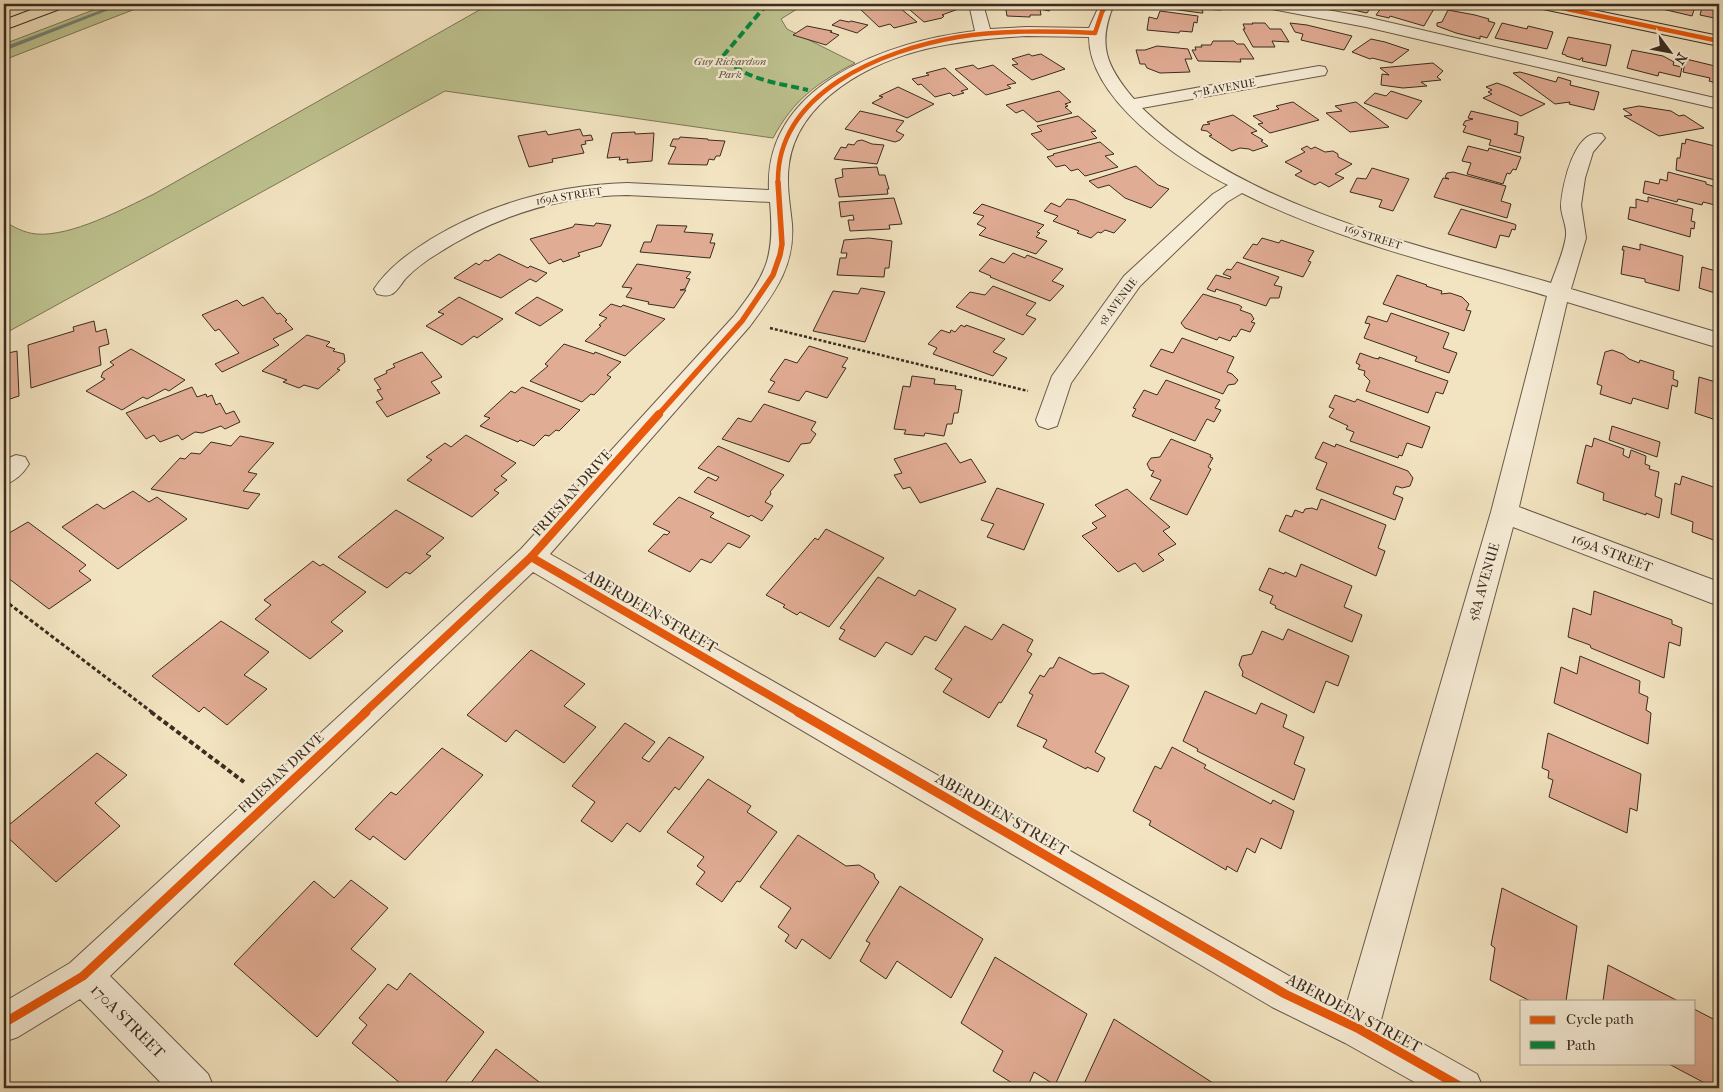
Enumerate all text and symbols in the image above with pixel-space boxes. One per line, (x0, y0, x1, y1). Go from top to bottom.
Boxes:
north arrow (1646, 28, 1696, 78)
text: N (1670, 50, 1691, 68)
park label: Guy Richardson Park (694, 55, 766, 81)
street label: 57B AVENUE (1192, 76, 1257, 100)
street label: 169A STREET (535, 184, 604, 208)
street label: 169 STREET (1343, 222, 1404, 253)
street label: 58 AVENUE (1096, 275, 1140, 329)
street label: FRIESIAN DRIVE (529, 446, 616, 540)
street label: 169A STREET (1569, 530, 1655, 576)
street label: 58A AVENUE (1465, 540, 1503, 623)
street label: ABERDEEN STREET (580, 565, 721, 657)
street label: FRIESIAN DRIVE (235, 729, 328, 817)
street label: ABERDEEN STREET (931, 768, 1072, 860)
street label: ABERDEEN STREET (1282, 969, 1425, 1057)
street label: 170A STREET (87, 980, 169, 1062)
legend (1520, 1000, 1696, 1064)
text: Cycle path (1566, 1010, 1634, 1028)
text: Path (1566, 1036, 1596, 1054)

